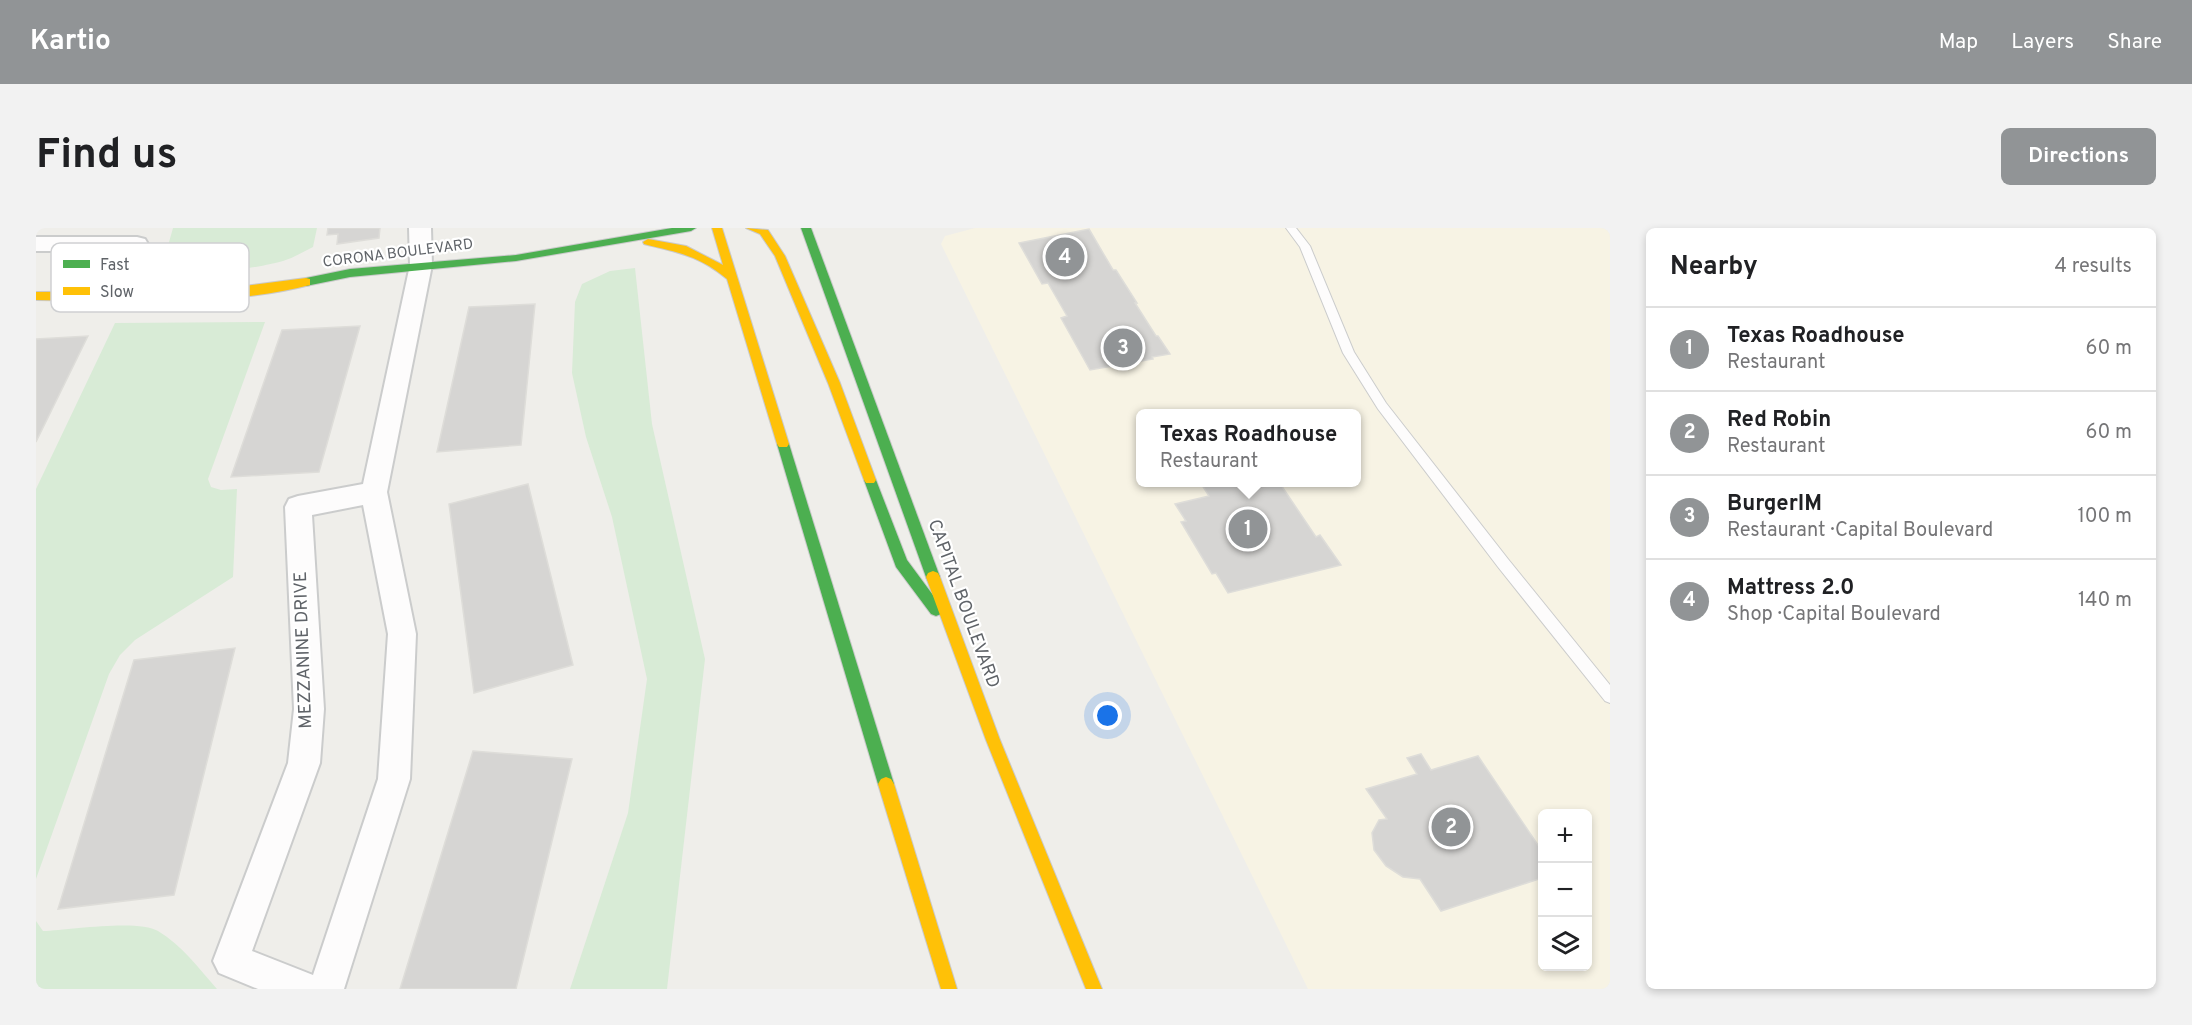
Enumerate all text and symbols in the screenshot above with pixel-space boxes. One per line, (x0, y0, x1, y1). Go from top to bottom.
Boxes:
text: Kartio (30, 24, 111, 60)
text: Map (1939, 29, 1978, 56)
text: Layers (2011, 29, 2074, 56)
text: Share (2107, 29, 2162, 56)
button: Directions (2001, 128, 2156, 185)
text: Find us (36, 130, 177, 183)
pin: 4 (1046, 234, 1084, 279)
street label: CORONA BOULEVARD (322, 235, 474, 273)
legend (51, 243, 249, 312)
text: Nearby (1670, 251, 1758, 284)
text: 4 results (2055, 254, 2132, 280)
text: Fast (100, 256, 130, 276)
text: Slow (100, 283, 134, 303)
text: Texas Roadhouse (1727, 323, 1905, 350)
pin: 3 (1104, 326, 1142, 370)
text: 1 (1686, 336, 1694, 362)
text: 60 m (2086, 336, 2132, 362)
text: Restaurant (1727, 350, 1826, 376)
text: Red Robin (1727, 407, 1831, 434)
popup (1136, 409, 1361, 487)
text: 2 (1683, 420, 1696, 446)
text: 60 m (2086, 420, 2132, 446)
text: Texas Roadhouse (1160, 422, 1337, 449)
text: Restaurant (1727, 434, 1826, 460)
text: Restaurant (1160, 449, 1258, 475)
text: BurgerIM (1727, 491, 1822, 518)
text: 3 (1684, 504, 1696, 530)
text: 100 m (2077, 504, 2132, 530)
pin: 1 (1228, 506, 1268, 552)
street label: CAPITAL BOULEVARD (922, 517, 1004, 691)
text: Restaurant · Capital Boulevard (1727, 518, 1993, 544)
street label: MEZZANINE DRIVE (290, 571, 318, 729)
text: Mattress 2.0 (1727, 575, 1854, 602)
text: 4 (1683, 588, 1696, 614)
text: 140 m (2078, 588, 2132, 614)
text: Shop · Capital Boulevard (1727, 602, 1941, 628)
your location (1093, 701, 1122, 730)
pin: 2 (1432, 804, 1470, 850)
map controls (1538, 809, 1592, 971)
button: + (1538, 809, 1592, 863)
button: − (1538, 863, 1592, 917)
button: layers (1538, 917, 1592, 971)

